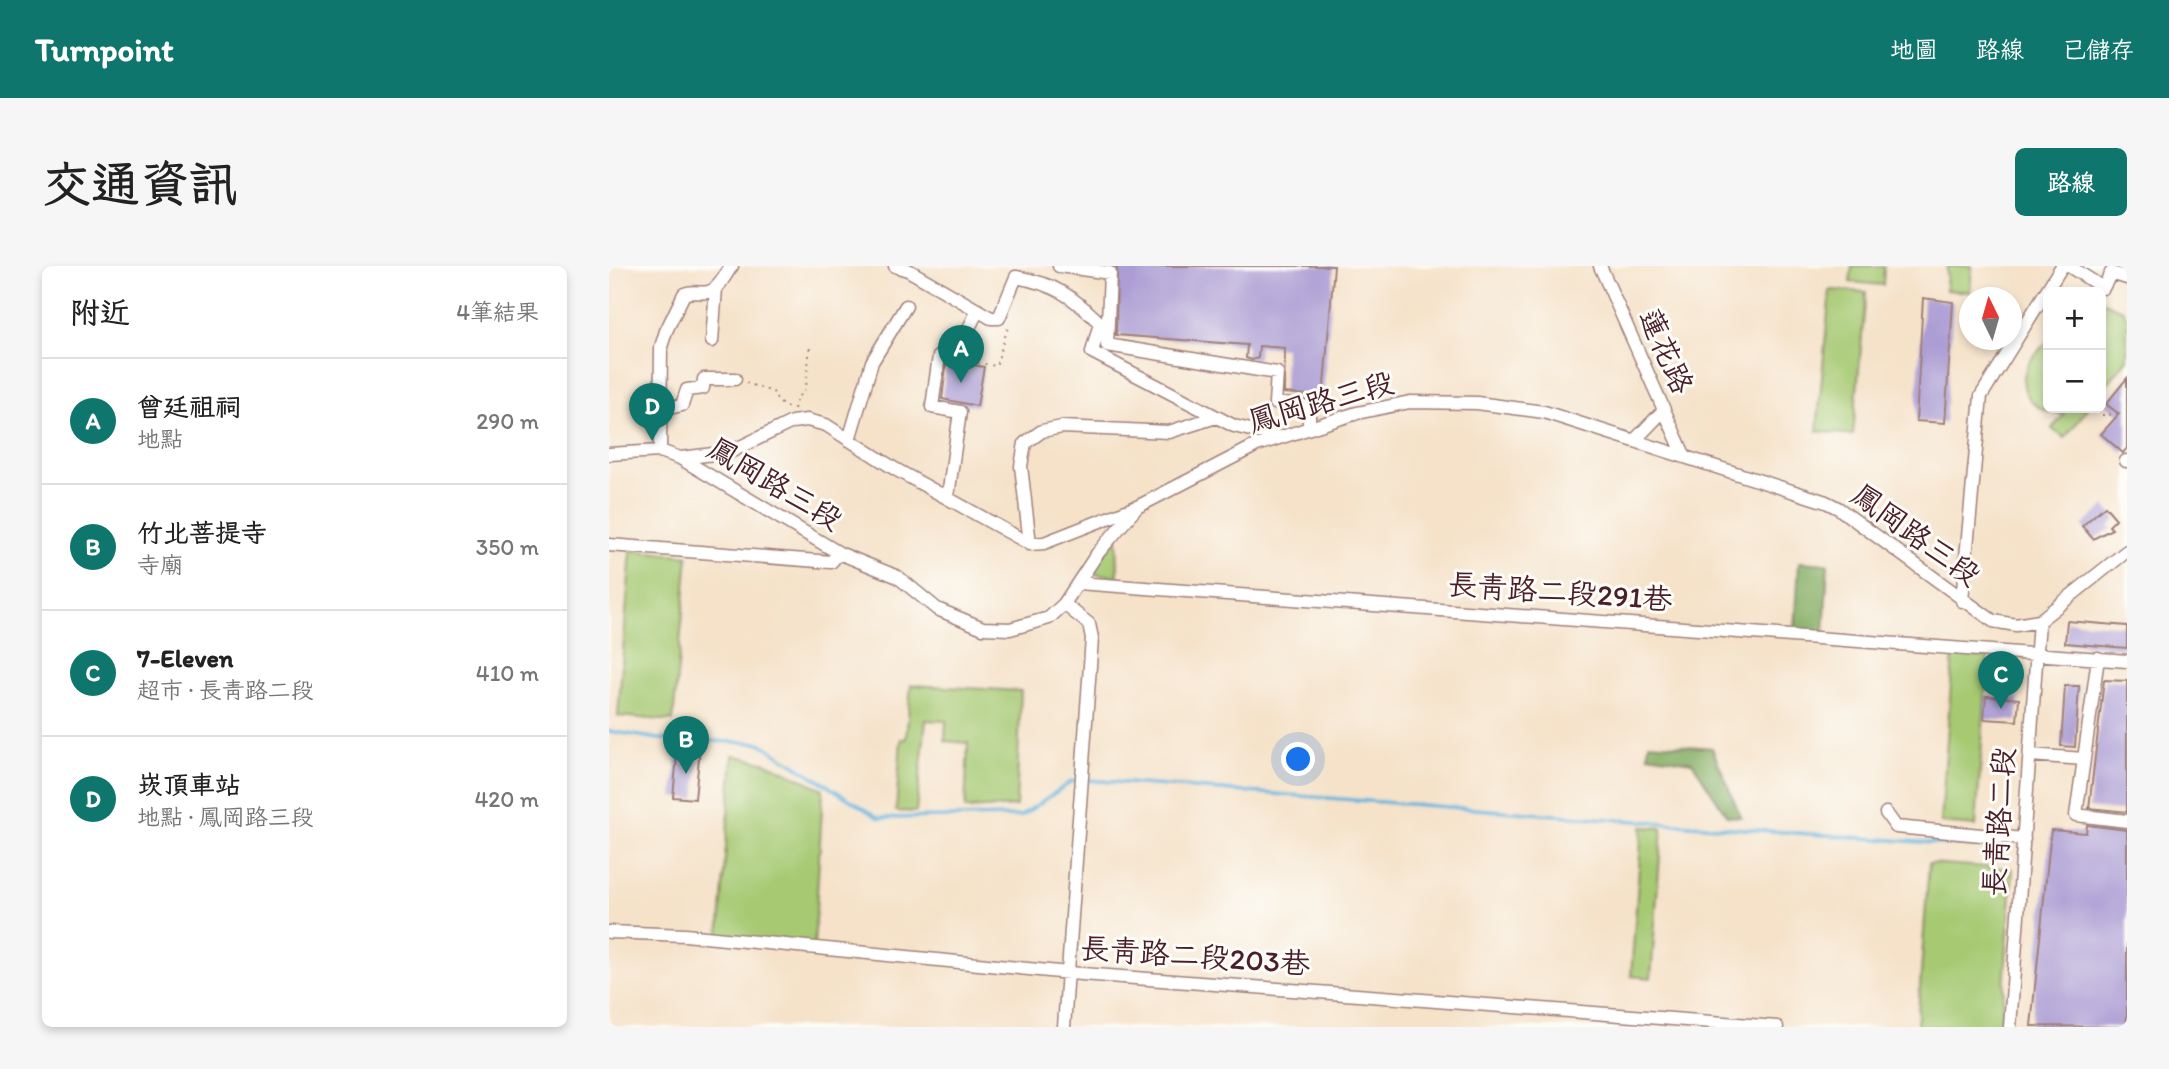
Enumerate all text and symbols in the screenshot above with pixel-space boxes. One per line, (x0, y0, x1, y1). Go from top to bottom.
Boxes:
text: Turnpoint (35, 30, 174, 69)
text: 地圖 (1890, 35, 1938, 64)
text: 路線 (1976, 35, 2024, 64)
text: 已儲存 (2062, 35, 2134, 64)
button: 路線 (2015, 148, 2127, 216)
text: 交通資訊 (42, 154, 238, 213)
north arrow (1959, 287, 2022, 350)
map controls (2043, 287, 2106, 413)
button: + (2043, 287, 2106, 350)
text: 附近 (70, 294, 130, 331)
text: 4筆結果 (456, 298, 539, 326)
street label: 蓮花路 (1631, 302, 1702, 399)
pin: A (938, 325, 984, 383)
button: − (2043, 350, 2106, 413)
street label: 鳳岡路三段 (1244, 363, 1398, 440)
pin: D (629, 383, 675, 441)
text: 曾廷祖祠 (137, 391, 241, 423)
text: A (86, 407, 100, 435)
text: 290 m (476, 407, 539, 435)
text: 地點 (137, 425, 183, 453)
street label: 鳳岡路三段 (701, 429, 849, 538)
street label: 鳳岡路三段 (1845, 476, 1988, 594)
text: 竹北菩提寺 (137, 517, 267, 549)
text: B (86, 533, 100, 561)
text: 350 m (476, 533, 539, 561)
text: 寺廟 (137, 551, 183, 579)
street label: 長青路二段291巷 (1446, 565, 1674, 618)
text: 7-Eleven (137, 642, 234, 674)
pin: C (1978, 651, 2024, 709)
text: C (86, 659, 100, 687)
text: 410 m (476, 659, 539, 687)
text: 超市 · 長青路二段 (137, 676, 314, 704)
pin: B (663, 716, 709, 774)
your location (1281, 742, 1315, 776)
street label: 長青路二段 (1975, 746, 2022, 898)
text: 崁頂車站 (137, 769, 241, 801)
text: D (85, 785, 101, 813)
text: 420 m (474, 785, 539, 813)
text: 地點 · 鳳岡路三段 (137, 803, 314, 831)
street label: 長青路二段203巷 (1079, 929, 1311, 982)

